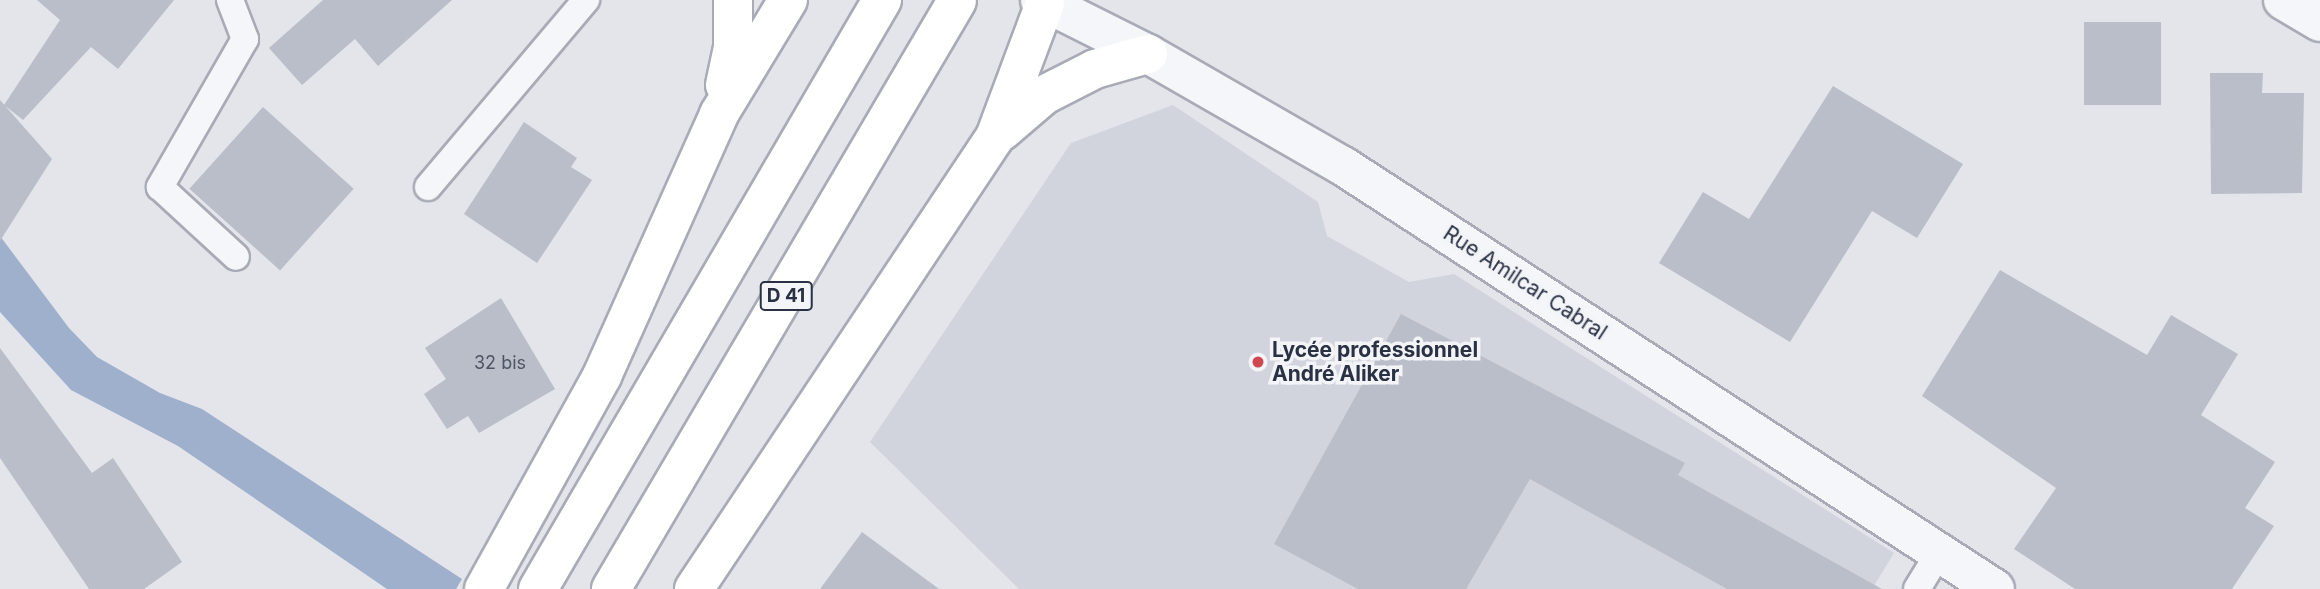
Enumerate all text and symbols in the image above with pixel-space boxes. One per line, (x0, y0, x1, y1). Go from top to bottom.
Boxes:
street label: Rue Amilcar Cabral (1439, 221, 1611, 345)
road number: D 41 (758, 280, 814, 312)
place label: Lycée professionnel André Aliker (1272, 337, 1478, 387)
house number: 32 bis (474, 352, 526, 374)
marker: Lycée professionnel André Aliker (1250, 354, 1266, 370)

